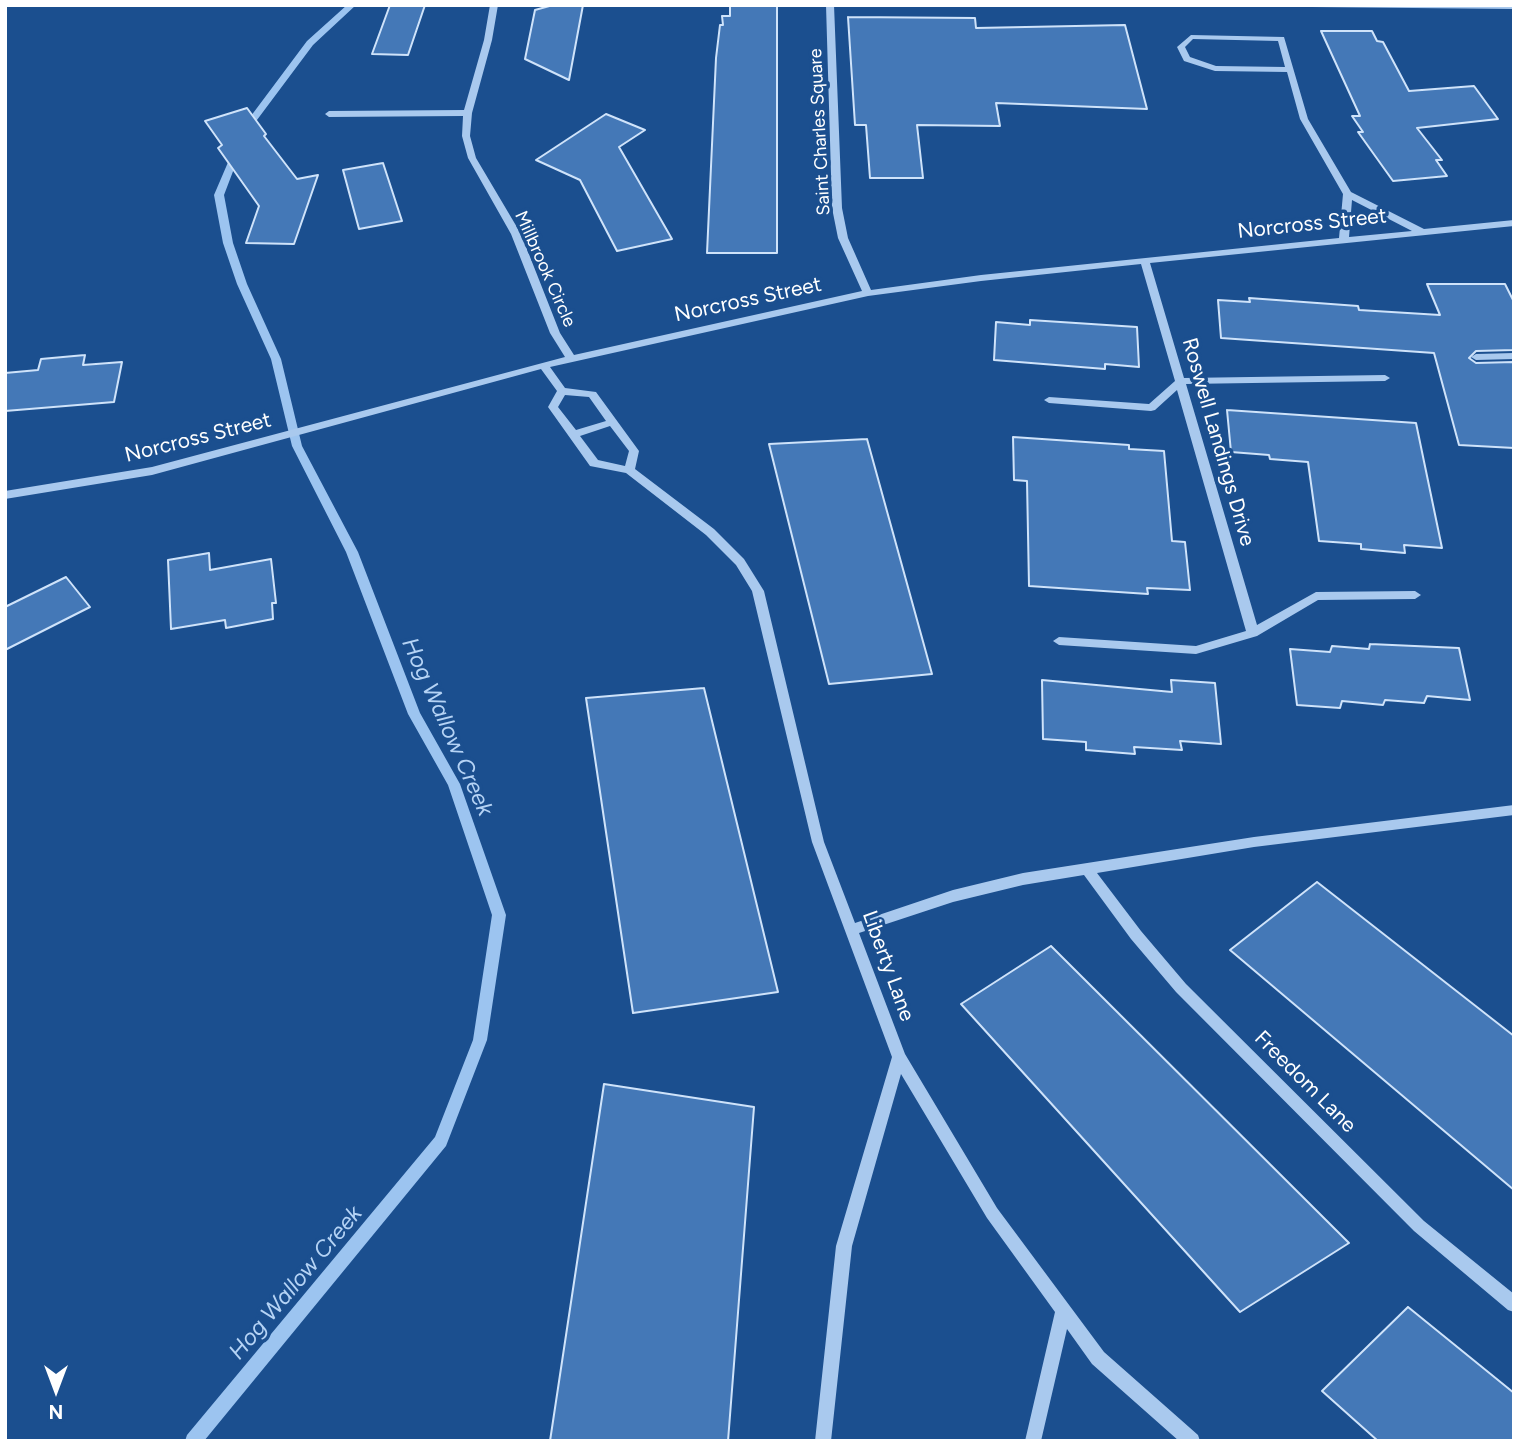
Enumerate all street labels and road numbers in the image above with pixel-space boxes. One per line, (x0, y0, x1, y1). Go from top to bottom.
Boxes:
street label: Saint Charles Square (805, 48, 835, 216)
street label: Norcross Street (1236, 204, 1388, 244)
street label: Millbrook Circle (510, 208, 580, 330)
street label: Norcross Street (672, 272, 824, 328)
street label: Roswell Landings Drive (1176, 335, 1260, 549)
street label: Norcross Street (122, 408, 274, 468)
street label: Liberty Lane (856, 907, 920, 1025)
street label: Freedom Lane (1249, 1026, 1361, 1138)

